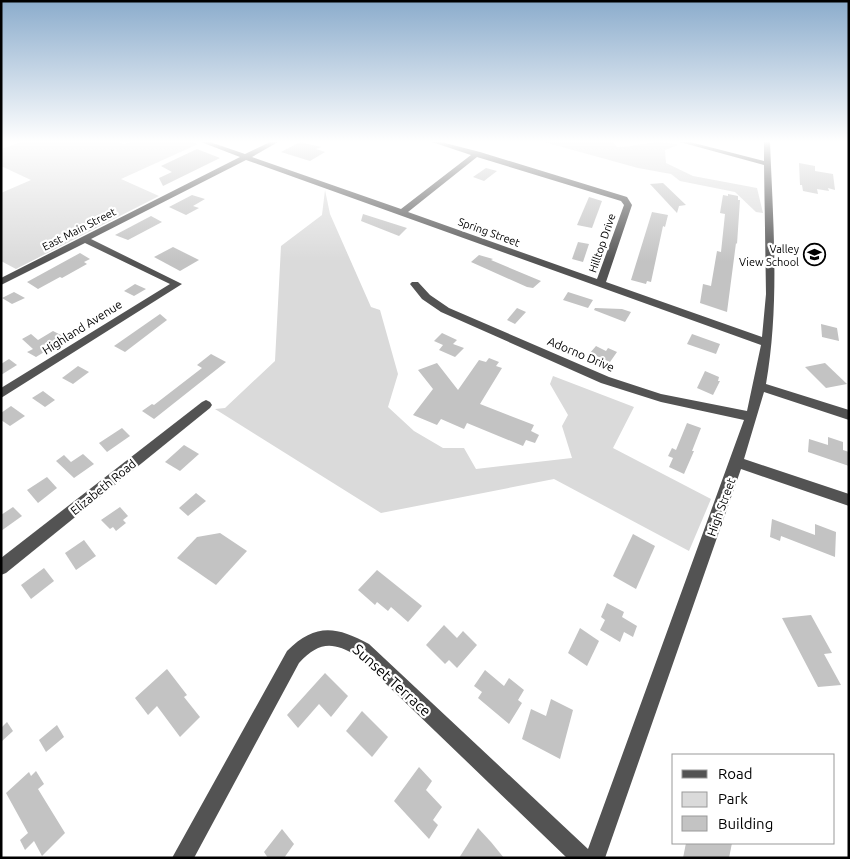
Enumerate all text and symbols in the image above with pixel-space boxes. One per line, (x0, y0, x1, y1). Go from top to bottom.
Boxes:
street label: East Main Street (40, 205, 118, 253)
street label: Hilltop Drive (586, 212, 618, 274)
street label: Spring Street (456, 215, 522, 249)
place label: Valley View School (739, 243, 800, 268)
school or university icon: Valley View School (803, 243, 827, 267)
street label: Highland Avenue (40, 297, 124, 357)
street label: Adorno Drive (546, 334, 616, 374)
street label: Elizabeth Road (68, 457, 138, 517)
street label: High Street (704, 476, 738, 538)
street label: Sunset Terrace (349, 640, 435, 720)
legend (672, 754, 835, 844)
text: Road (718, 765, 753, 782)
text: Park (718, 790, 748, 807)
text: Building (718, 815, 773, 832)

